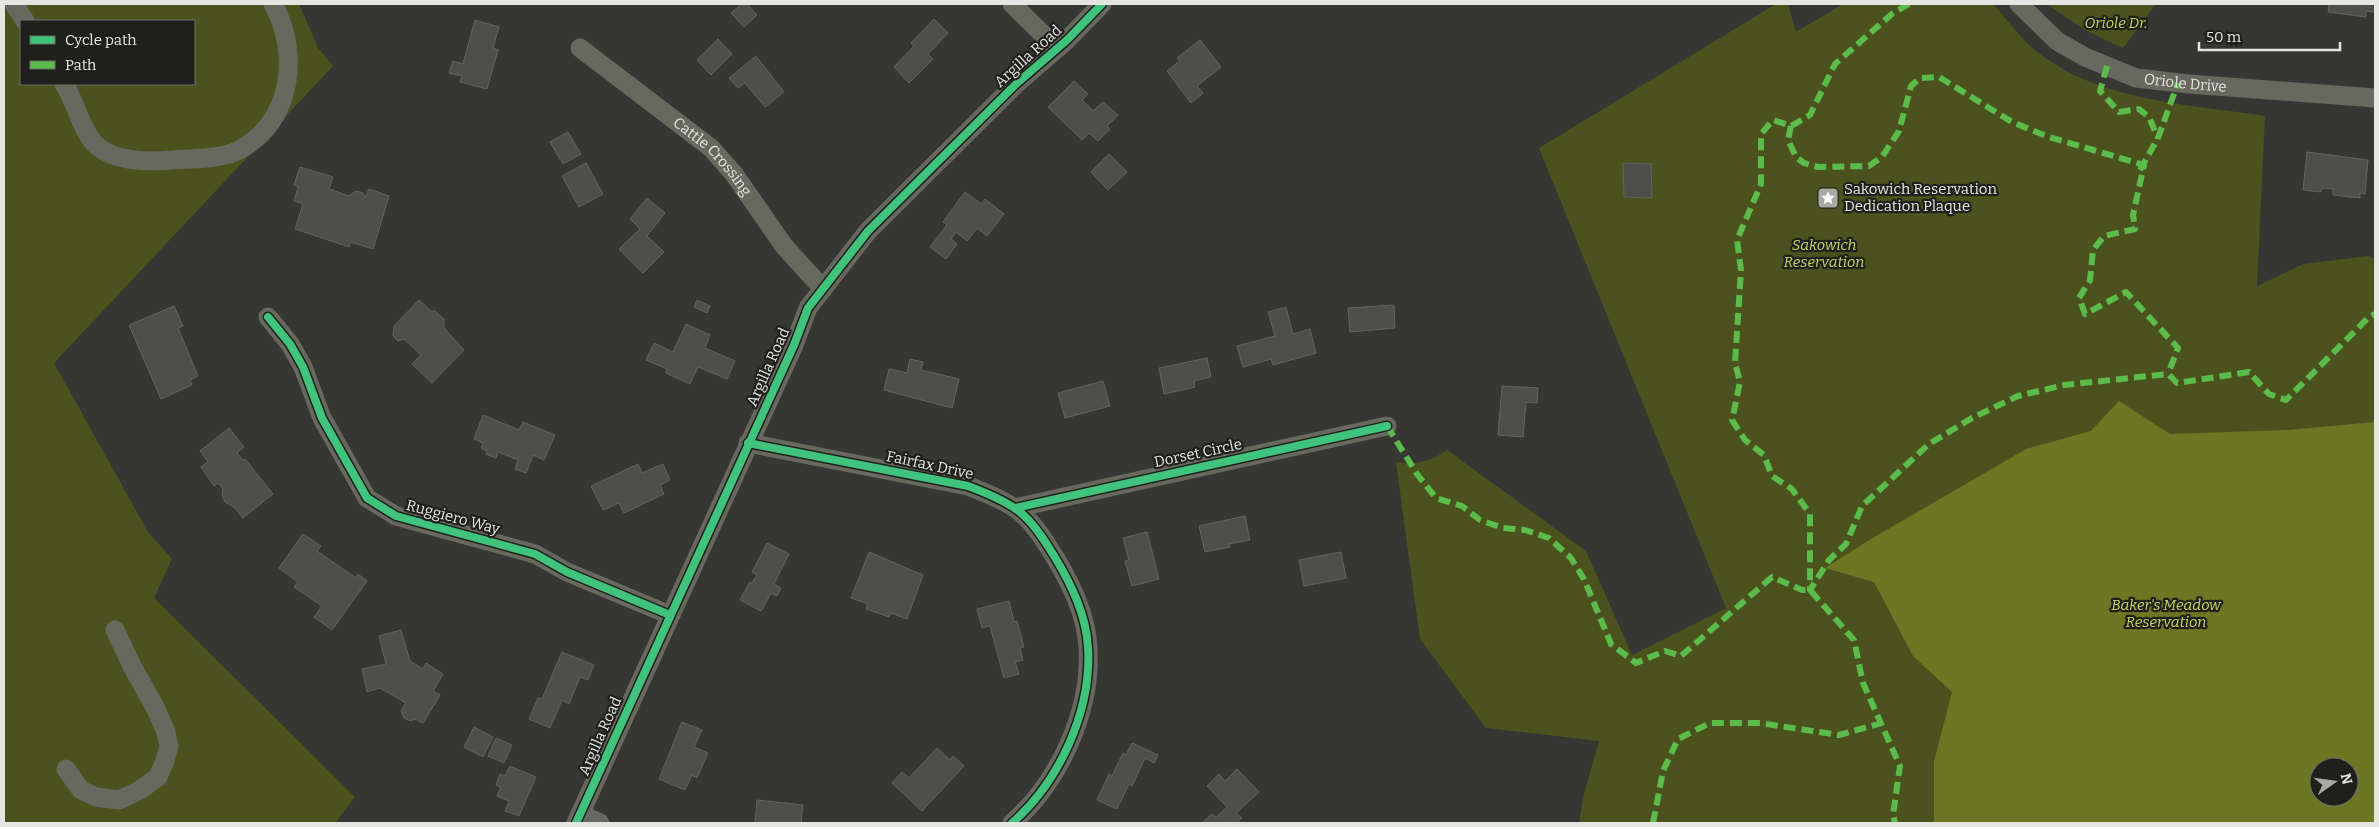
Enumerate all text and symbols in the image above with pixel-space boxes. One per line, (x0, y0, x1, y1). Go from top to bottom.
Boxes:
park label: Oriole Dr. (2085, 14, 2147, 32)
legend (20, 20, 195, 85)
scale bar (2199, 20, 2340, 52)
street label: Argilla Road (991, 21, 1065, 91)
text: 50 m (2206, 28, 2242, 46)
text: Cycle path (65, 31, 137, 49)
text: Path (65, 56, 97, 74)
street label: Oriole Drive (2143, 70, 2227, 96)
street label: Cattle Crossing (670, 113, 756, 200)
place label: Sakowich Reservation Dedication Plaque (1844, 180, 1997, 215)
place icon: Sakowich Reservation Dedication Plaque (1816, 186, 1840, 210)
park label: Sakowich Reservation (1784, 236, 1864, 271)
street label: Argilla Road (743, 325, 793, 409)
street label: Dorset Circle (1152, 435, 1244, 471)
street label: Fairfax Drive (885, 447, 975, 483)
street label: Ruggiero Way (404, 496, 502, 538)
park label: Baker's Meadow Reservation (2111, 596, 2222, 631)
street label: Argilla Road (575, 694, 625, 778)
north arrow (2309, 757, 2359, 807)
text: N (2337, 772, 2356, 786)

